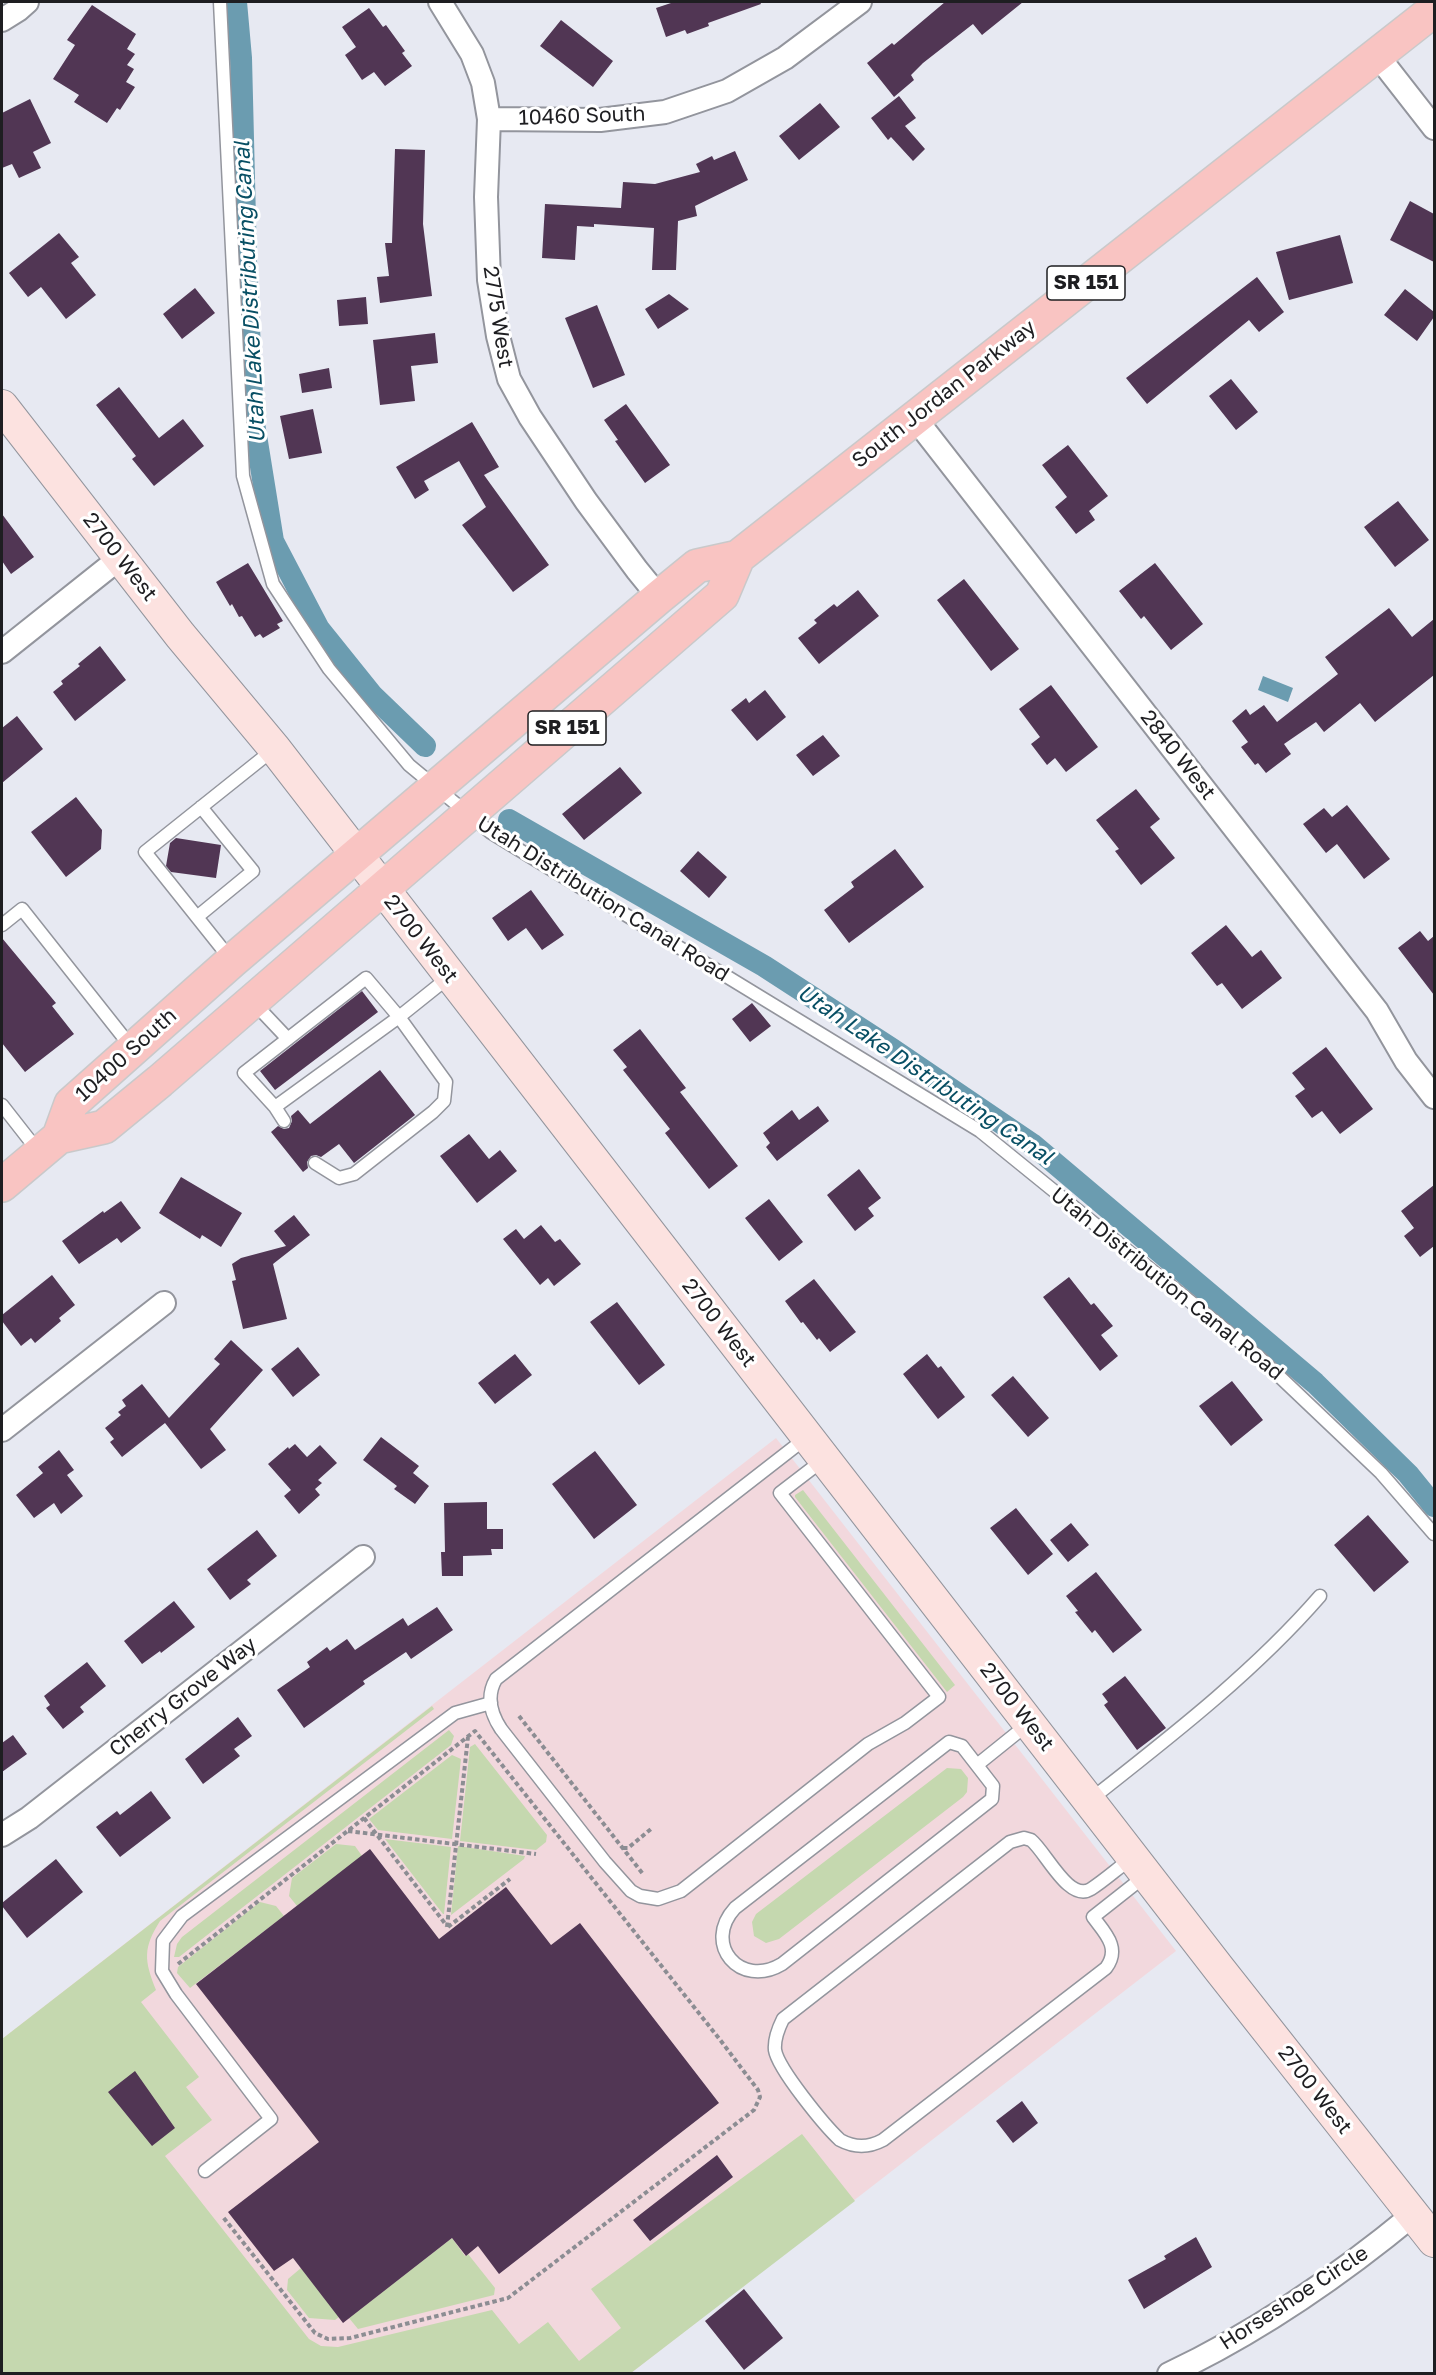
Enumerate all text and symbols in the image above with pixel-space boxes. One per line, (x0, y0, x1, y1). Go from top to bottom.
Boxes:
street label: 10460 South (518, 101, 646, 131)
water label: Utah Lake Distributing Canal (229, 140, 271, 444)
street label: 2775 West (478, 264, 518, 370)
road number: SR 151 (1047, 266, 1125, 300)
street label: South Jordan Parkway (847, 315, 1041, 473)
street label: 2700 West (78, 508, 162, 606)
street label: 2840 West (1135, 705, 1221, 805)
road number: SR 151 (528, 711, 606, 745)
street label: Utah Distribution Canal Road (472, 811, 734, 987)
street label: 2700 West (379, 890, 463, 988)
water label: Utah Lake Distributing Canal (792, 979, 1058, 1171)
street label: 10400 South (70, 1003, 182, 1107)
street label: Utah Distribution Canal Road (1046, 1182, 1288, 1386)
street label: 2700 West (677, 1274, 761, 1372)
street label: Cherry Grove Way (104, 1632, 262, 1762)
street label: 2700 West (975, 1658, 1059, 1756)
street label: 2700 West (1273, 2041, 1357, 2139)
street label: Horseshoe Circle (1215, 2241, 1373, 2355)

